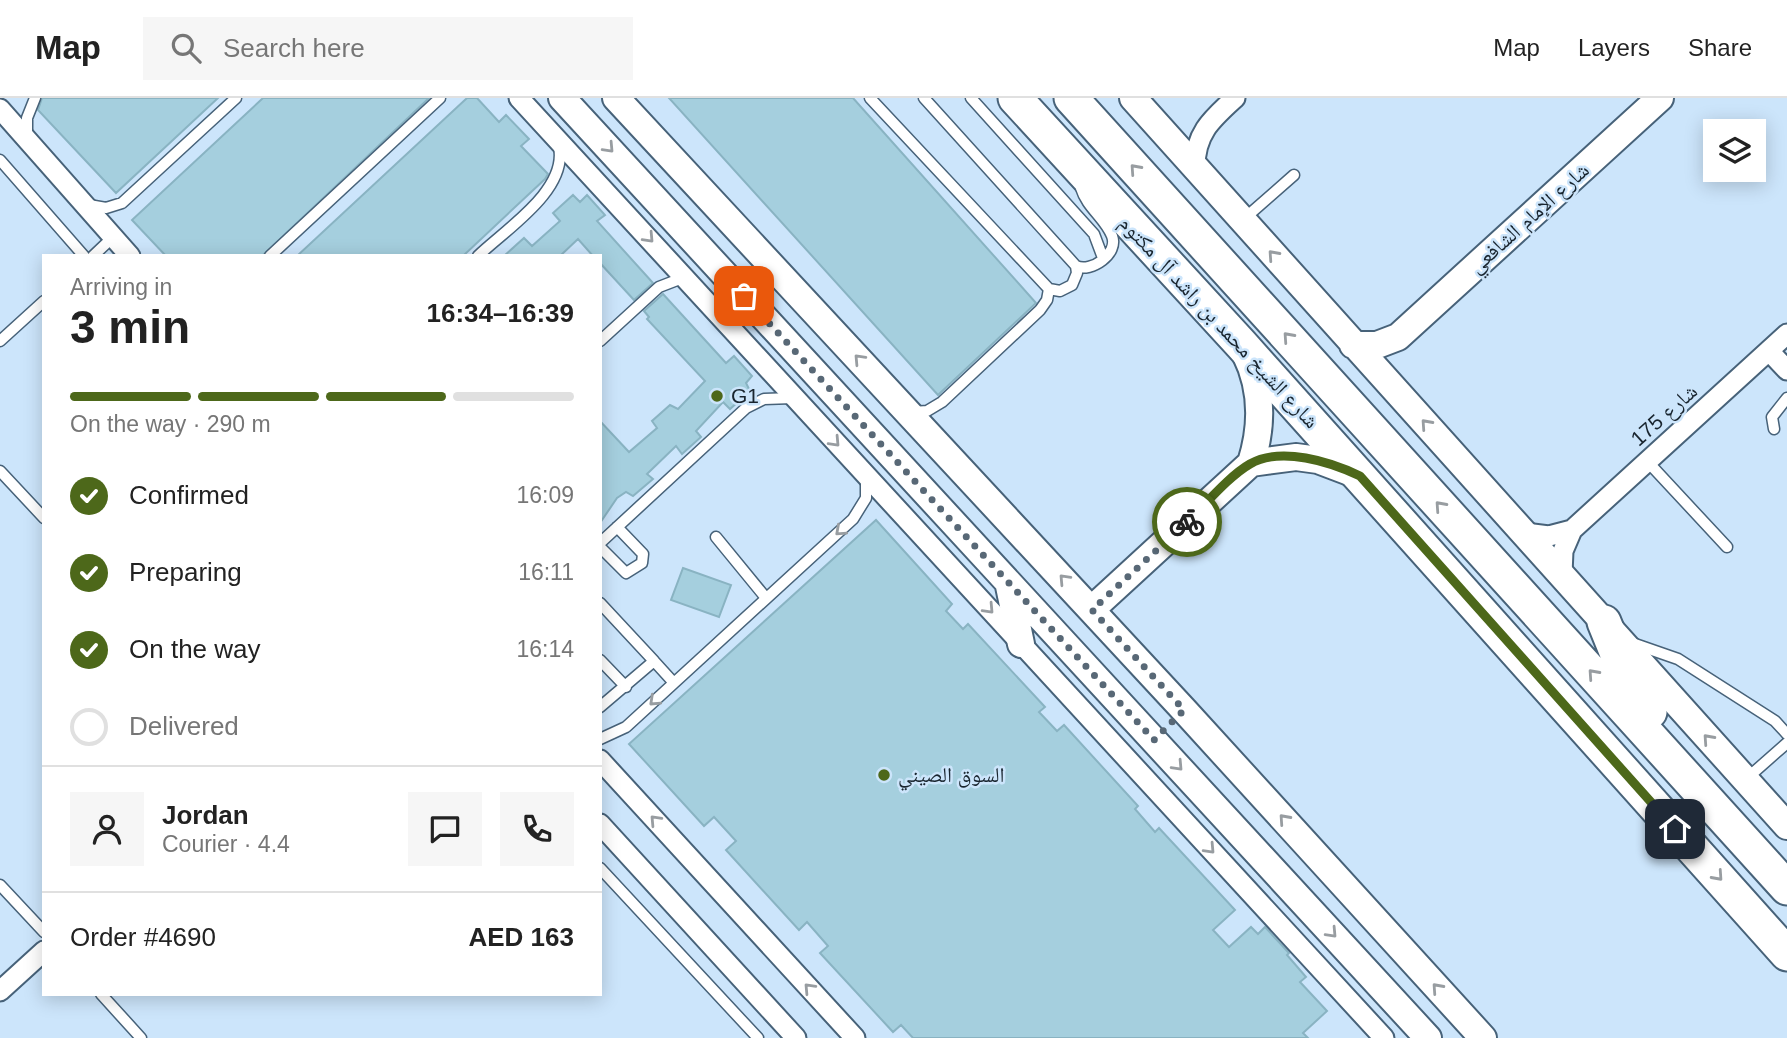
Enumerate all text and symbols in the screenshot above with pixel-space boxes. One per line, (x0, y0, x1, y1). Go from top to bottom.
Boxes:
search box (143, 17, 633, 80)
text: Map (35, 29, 101, 66)
icon: search (167, 29, 205, 67)
text: Search here (223, 33, 365, 63)
text: Map (1493, 34, 1540, 61)
text: Layers (1578, 34, 1650, 61)
text: Share (1688, 34, 1752, 61)
map controls (1703, 119, 1766, 182)
button: layers (1703, 119, 1766, 182)
one-way arrow (600, 140, 613, 153)
street label: شارع الإمام الشافعي (1464, 158, 1597, 281)
one-way arrow (1131, 164, 1143, 177)
street label: شارع الشيخ محمد بن راشد آل مكتوم (1113, 211, 1324, 434)
one-way arrow (640, 230, 653, 243)
one-way arrow (1269, 250, 1281, 263)
pin (714, 266, 774, 326)
text: Arriving in (70, 274, 172, 300)
icon: bag (725, 277, 763, 315)
text: 16:34–16:39 (427, 298, 574, 328)
text: 3 min (70, 301, 190, 353)
one-way arrow (1283, 332, 1296, 345)
one-way arrow (855, 354, 867, 367)
street label: شارع 175 (1626, 379, 1703, 452)
place label: G1 (731, 384, 759, 407)
marker: G1 (709, 388, 725, 404)
text: On the way · 290 m (70, 411, 271, 437)
one-way arrow (1422, 419, 1434, 432)
one-way arrow (827, 434, 839, 447)
icon: check (70, 477, 108, 515)
text: Confirmed (129, 480, 249, 510)
text: 16:09 (516, 482, 574, 508)
courier (1152, 487, 1222, 557)
one-way arrow (1436, 501, 1448, 514)
icon: bike (1168, 503, 1206, 541)
one-way arrow (835, 522, 848, 535)
icon: check (70, 554, 108, 592)
text: Preparing (129, 557, 242, 587)
text: 16:11 (518, 559, 574, 585)
one-way arrow (1060, 574, 1072, 587)
one-way arrow (981, 601, 994, 614)
icon: check (70, 631, 108, 669)
text: On the way (129, 634, 261, 664)
text: 16:14 (516, 636, 574, 662)
one-way arrow (1589, 669, 1601, 682)
one-way arrow (649, 693, 662, 705)
text: Delivered (129, 711, 239, 741)
one-way arrow (1704, 734, 1716, 747)
one-way arrow (1169, 758, 1182, 771)
place label: السوق الصيني (898, 763, 1005, 791)
marker: السوق الصيني (876, 767, 892, 783)
button: person (70, 792, 144, 866)
button: chat (408, 792, 482, 866)
button: phone (500, 792, 574, 866)
pin (1645, 799, 1705, 859)
text: Jordan (162, 800, 249, 830)
icon: home (1656, 810, 1694, 848)
one-way arrow (1280, 814, 1292, 827)
one-way arrow (651, 815, 664, 828)
text: Courier · 4.4 (162, 831, 290, 857)
one-way arrow (1201, 841, 1214, 854)
one-way arrow (1709, 868, 1722, 881)
text: Order #4690 (70, 922, 216, 952)
text: AED 163 (469, 922, 574, 952)
one-way arrow (1323, 925, 1336, 938)
one-way arrow (805, 983, 818, 996)
one-way arrow (1433, 983, 1445, 996)

